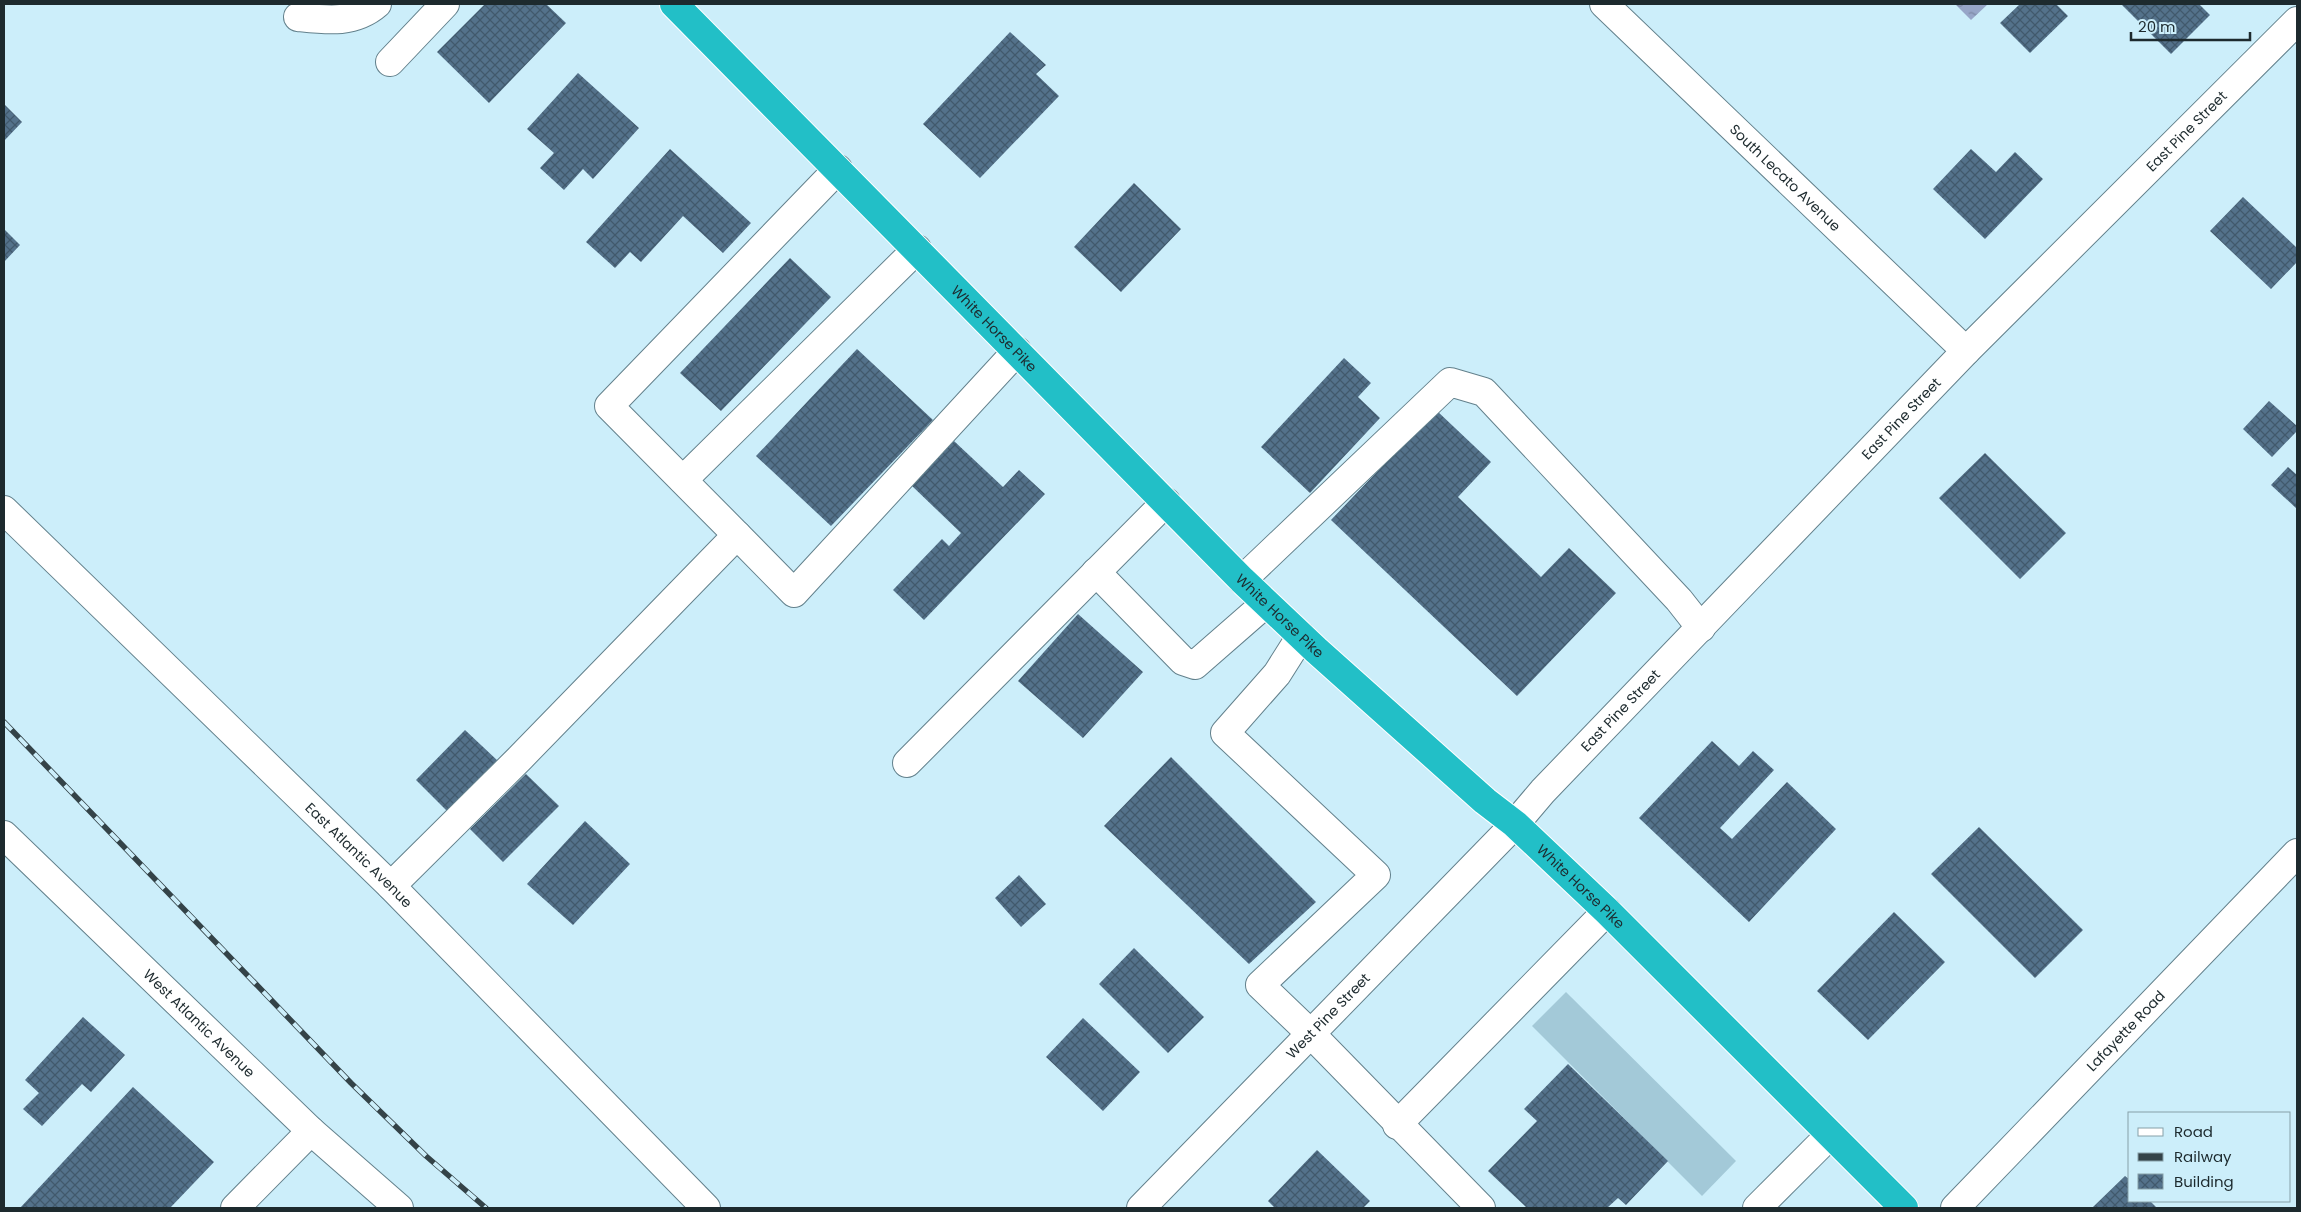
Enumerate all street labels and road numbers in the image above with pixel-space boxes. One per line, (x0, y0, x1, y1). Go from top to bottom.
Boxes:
street label: East Pine Street (2142, 86, 2231, 176)
street label: South Lecato Avenue (1725, 120, 1845, 236)
street label: White Horse Pike (947, 281, 1042, 377)
street label: East Pine Street (1857, 373, 1945, 464)
street label: White Horse Pike (1231, 569, 1329, 663)
street label: East Pine Street (1576, 665, 1665, 756)
street label: East Atlantic Avenue (301, 798, 417, 912)
street label: White Horse Pike (1532, 840, 1630, 934)
street label: West Atlantic Avenue (139, 964, 260, 1082)
street label: West Pine Street (1282, 969, 1374, 1063)
street label: Lafayette Road (2082, 986, 2169, 1076)

